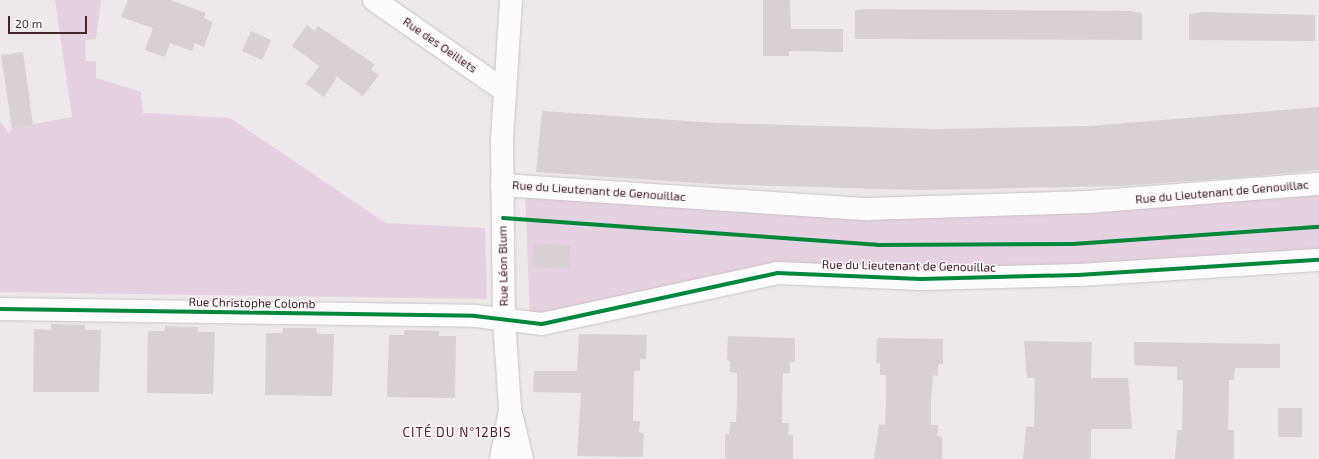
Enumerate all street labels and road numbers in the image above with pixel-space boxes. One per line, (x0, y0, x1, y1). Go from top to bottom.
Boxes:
street label: Rue des Oeillets (400, 14, 480, 76)
street label: Rue du Lieutenant de Genouillac (1135, 177, 1309, 207)
street label: Rue du Lieutenant de Genouillac (512, 178, 686, 204)
street label: Rue Léon Blum (495, 225, 511, 307)
street label: Rue du Lieutenant de Genouillac (822, 257, 996, 275)
street label: Rue Christophe Colomb (188, 295, 316, 311)

